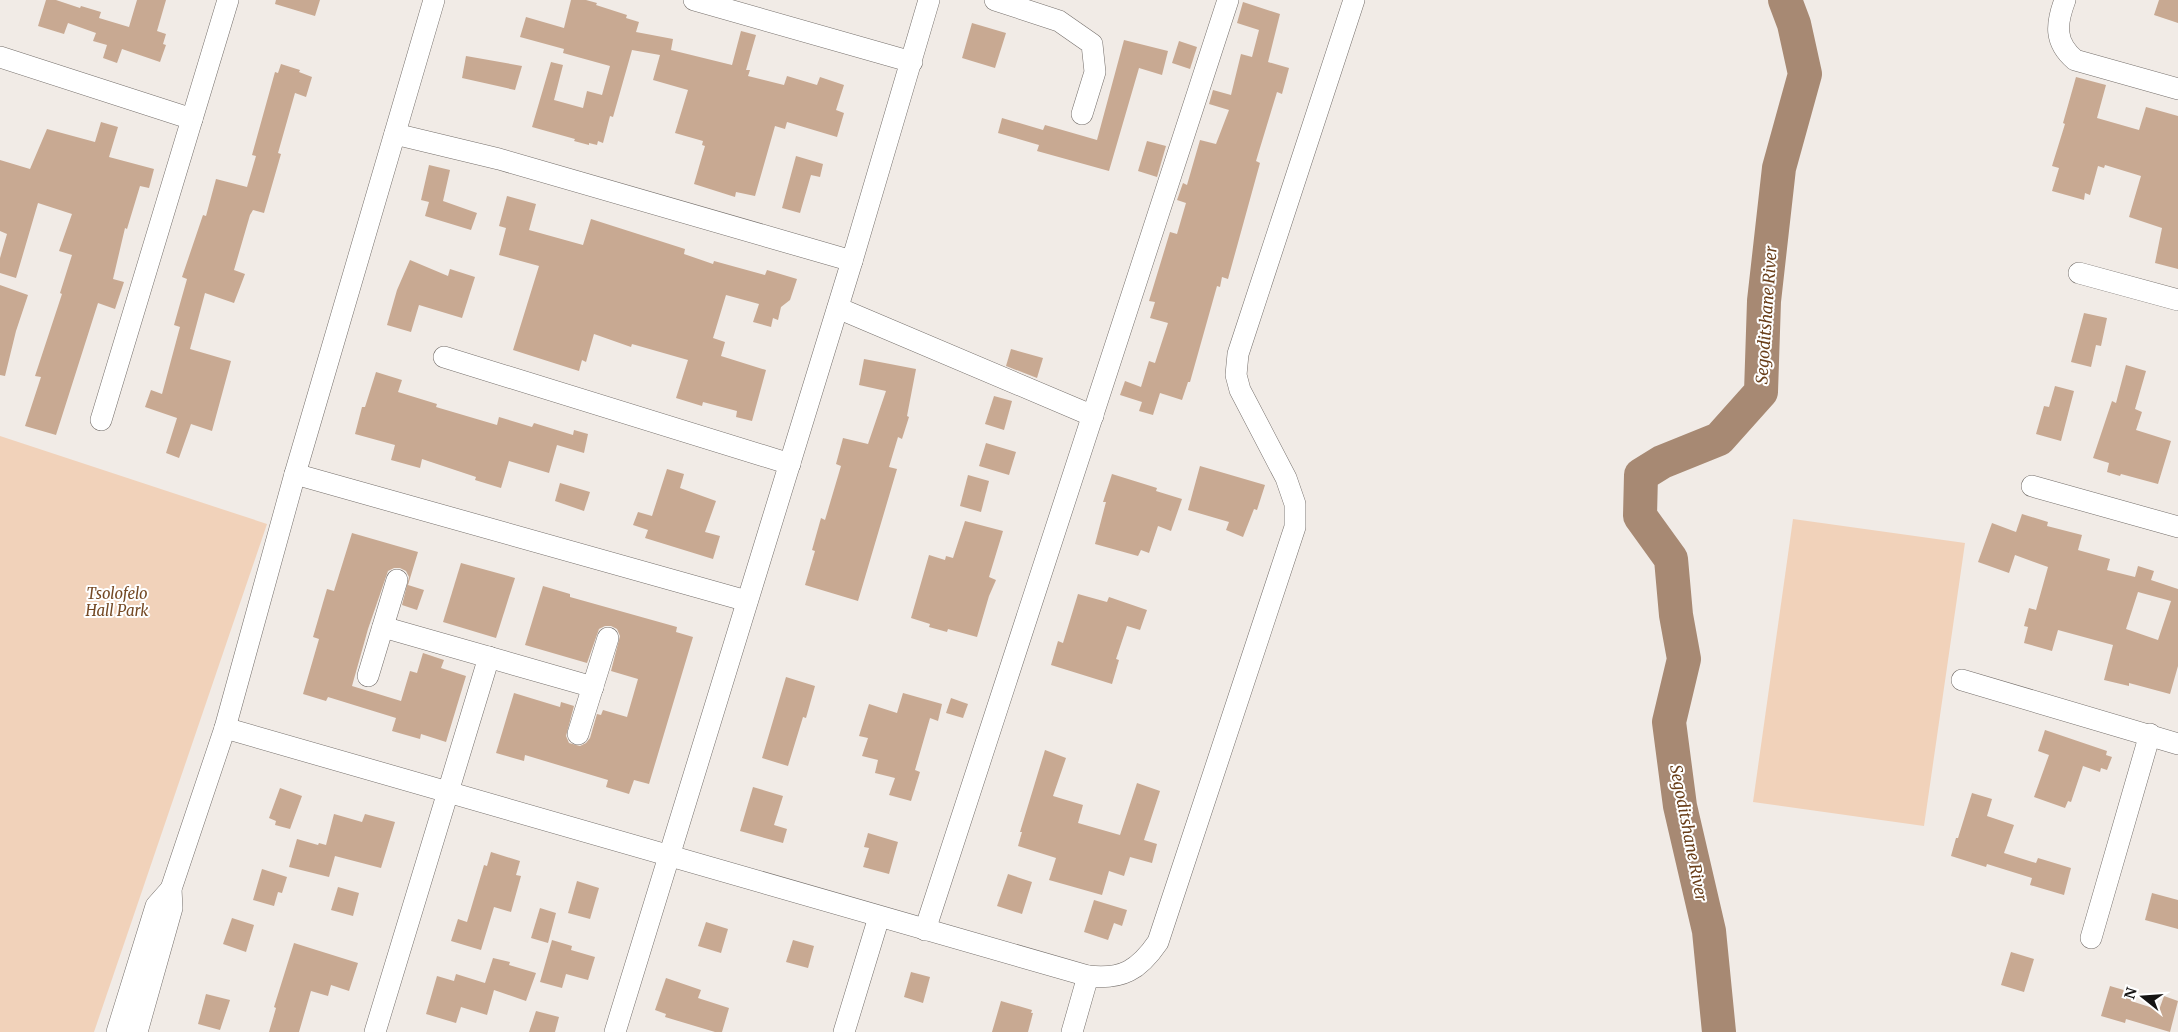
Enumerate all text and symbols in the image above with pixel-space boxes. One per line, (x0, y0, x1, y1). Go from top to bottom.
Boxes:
water label: Segoditshane River (1751, 245, 1781, 385)
park label: Tsolofelo Hall Park (84, 584, 149, 620)
water label: Segoditshane River (1666, 763, 1712, 903)
north arrow (2118, 972, 2168, 1022)
text: N (2120, 985, 2141, 1001)

